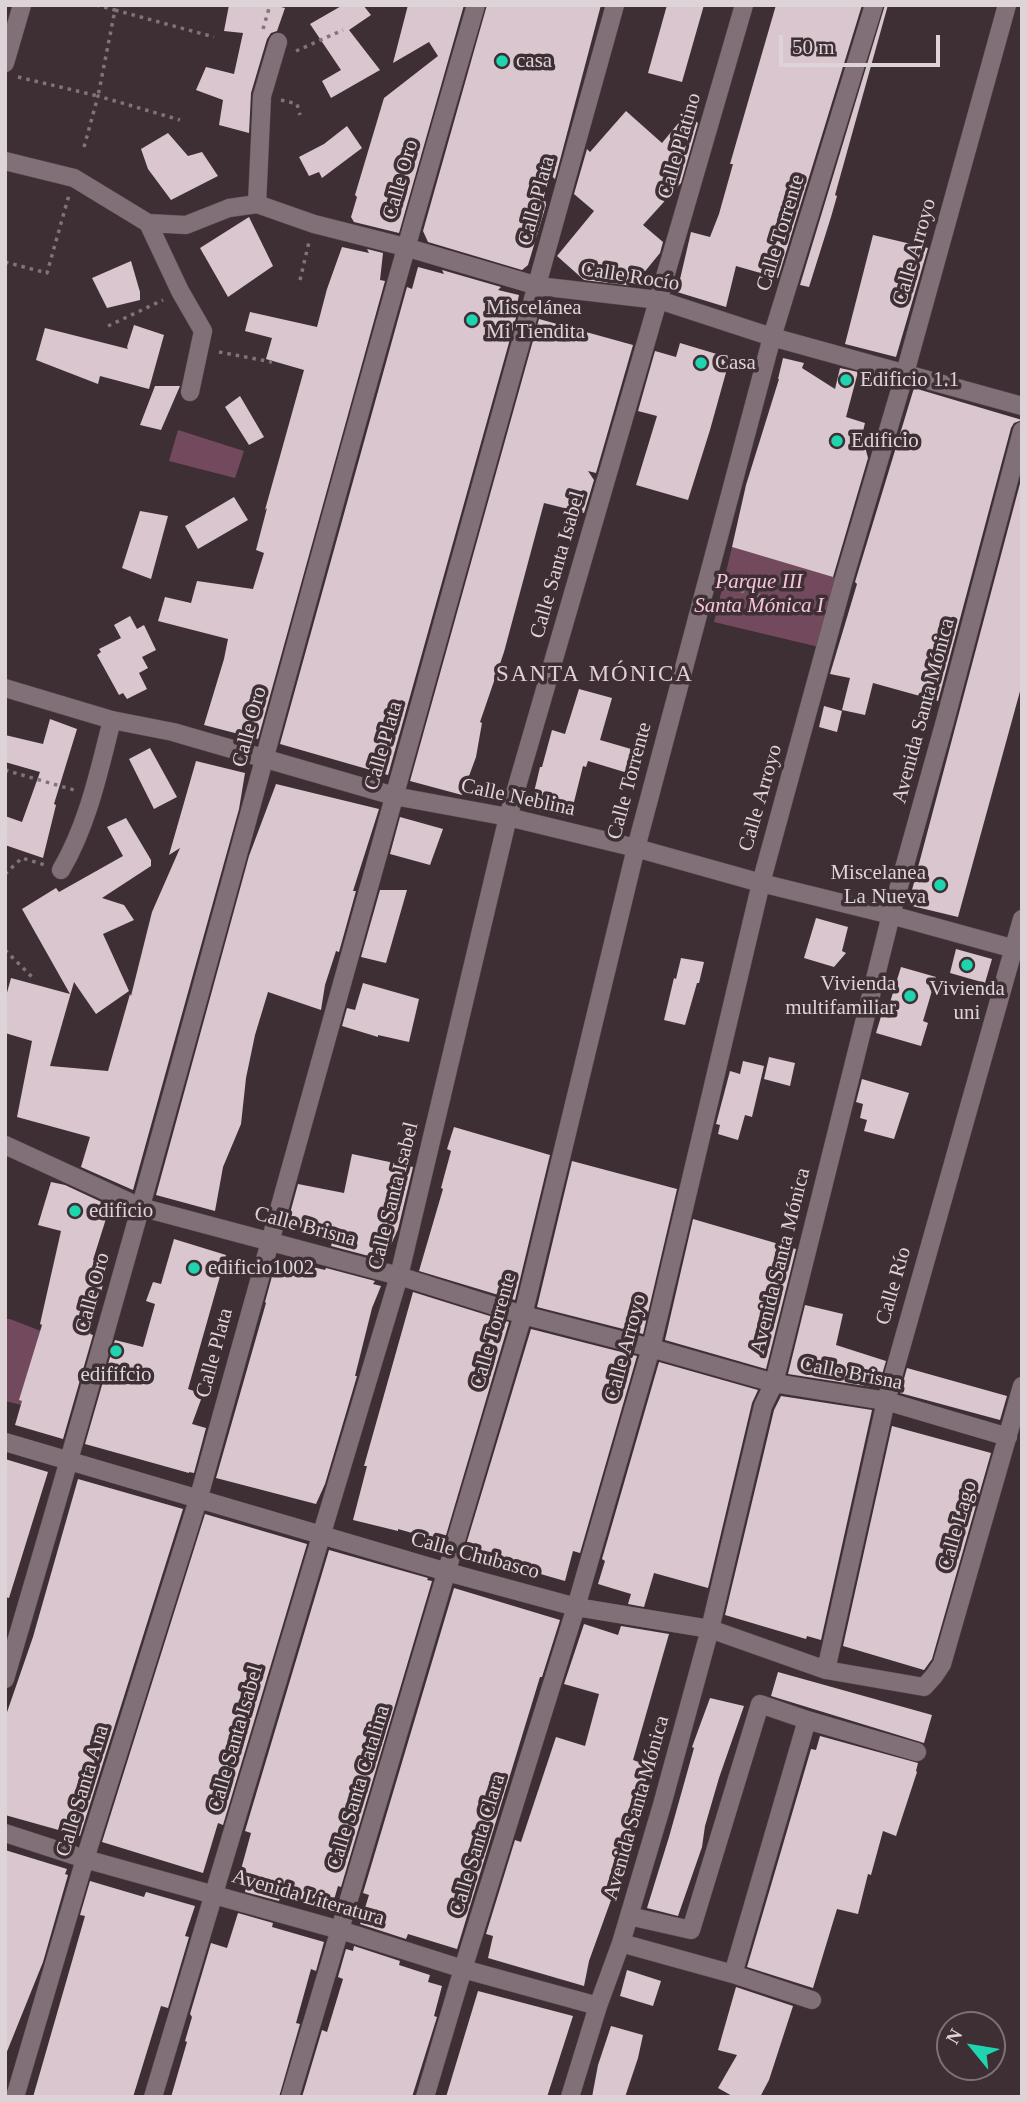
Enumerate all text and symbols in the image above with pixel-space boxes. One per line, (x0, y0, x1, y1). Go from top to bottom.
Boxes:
scale bar (782, 21, 943, 65)
text: 50 m (792, 35, 835, 59)
place label: casa (516, 48, 552, 74)
marker: casa (494, 53, 510, 69)
street label: Calle Platino (653, 90, 707, 202)
street label: Calle Oro (378, 137, 424, 223)
street label: Calle Plata (513, 154, 561, 248)
street label: Calle Torrente (751, 172, 811, 294)
street label: Calle Arroyo (888, 196, 942, 308)
street label: Calle Rocío (579, 257, 681, 297)
place label: Miscelánea Mi Tiendita (486, 295, 585, 345)
marker: Miscelánea Mi Tiendita (464, 312, 480, 328)
place label: Casa (715, 350, 756, 376)
marker: Casa (693, 355, 709, 371)
place label: Edificio 1.1 (860, 367, 959, 393)
marker: Edificio 1.1 (838, 372, 854, 388)
place label: Edificio (851, 428, 919, 454)
marker: Edificio (829, 433, 845, 449)
street label: Calle Santa Isabel (525, 489, 591, 641)
park label: Parque III Santa Mónica I (694, 569, 824, 619)
street label: Avenida Santa Mónica (887, 616, 961, 806)
district label: SANTA MÓNICA (498, 661, 692, 689)
street label: Calle Oro (227, 684, 273, 770)
street label: Calle Plata (359, 699, 409, 793)
street label: Calle Torrente (602, 720, 658, 842)
street label: Calle Arroyo (734, 742, 788, 854)
street label: Calle Neblina (459, 774, 577, 822)
place label: Miscelanea La Nueva (830, 860, 926, 910)
marker: Miscelanea La Nueva (932, 877, 948, 893)
marker: Vivienda uni (959, 957, 975, 973)
place label: Vivienda multifamiliar (785, 971, 896, 1021)
place label: Vivienda uni (929, 976, 1005, 1026)
marker: Vivienda multifamiliar (902, 988, 918, 1004)
street label: Calle Santa Isabel (363, 1119, 425, 1273)
street label: Avenida Santa Mónica (746, 1165, 816, 1357)
place label: edificio (89, 1198, 153, 1224)
street label: Calle Brisna (251, 1201, 359, 1253)
marker: edificio (67, 1203, 83, 1219)
street label: Calle Río (871, 1244, 917, 1328)
street label: Calle Oro (70, 1250, 116, 1336)
place label: edificio1002 (208, 1255, 314, 1281)
marker: edificio1002 (186, 1260, 202, 1276)
street label: Calle Torrente (465, 1270, 523, 1392)
street label: Calle Arroyo (600, 1292, 652, 1404)
street label: Calle Plata (191, 1306, 239, 1400)
marker: edififcio (108, 1343, 124, 1359)
street label: Calle Brisna (797, 1352, 905, 1396)
place label: edififcio (80, 1362, 152, 1388)
street label: Calle Lago (933, 1478, 983, 1574)
street label: Calle Chubasco (408, 1527, 542, 1585)
street label: Calle Santa Isabel (203, 1663, 269, 1815)
street label: Calle Santa Catalina (322, 1702, 396, 1874)
street label: Avenida Santa Mónica (599, 1713, 675, 1903)
street label: Calle Santa Ana (51, 1722, 115, 1860)
street label: Calle Santa Clara (444, 1771, 512, 1919)
street label: Avenida Literatura (229, 1864, 387, 1932)
north arrow (936, 2011, 1006, 2081)
text: N (942, 2025, 967, 2047)

